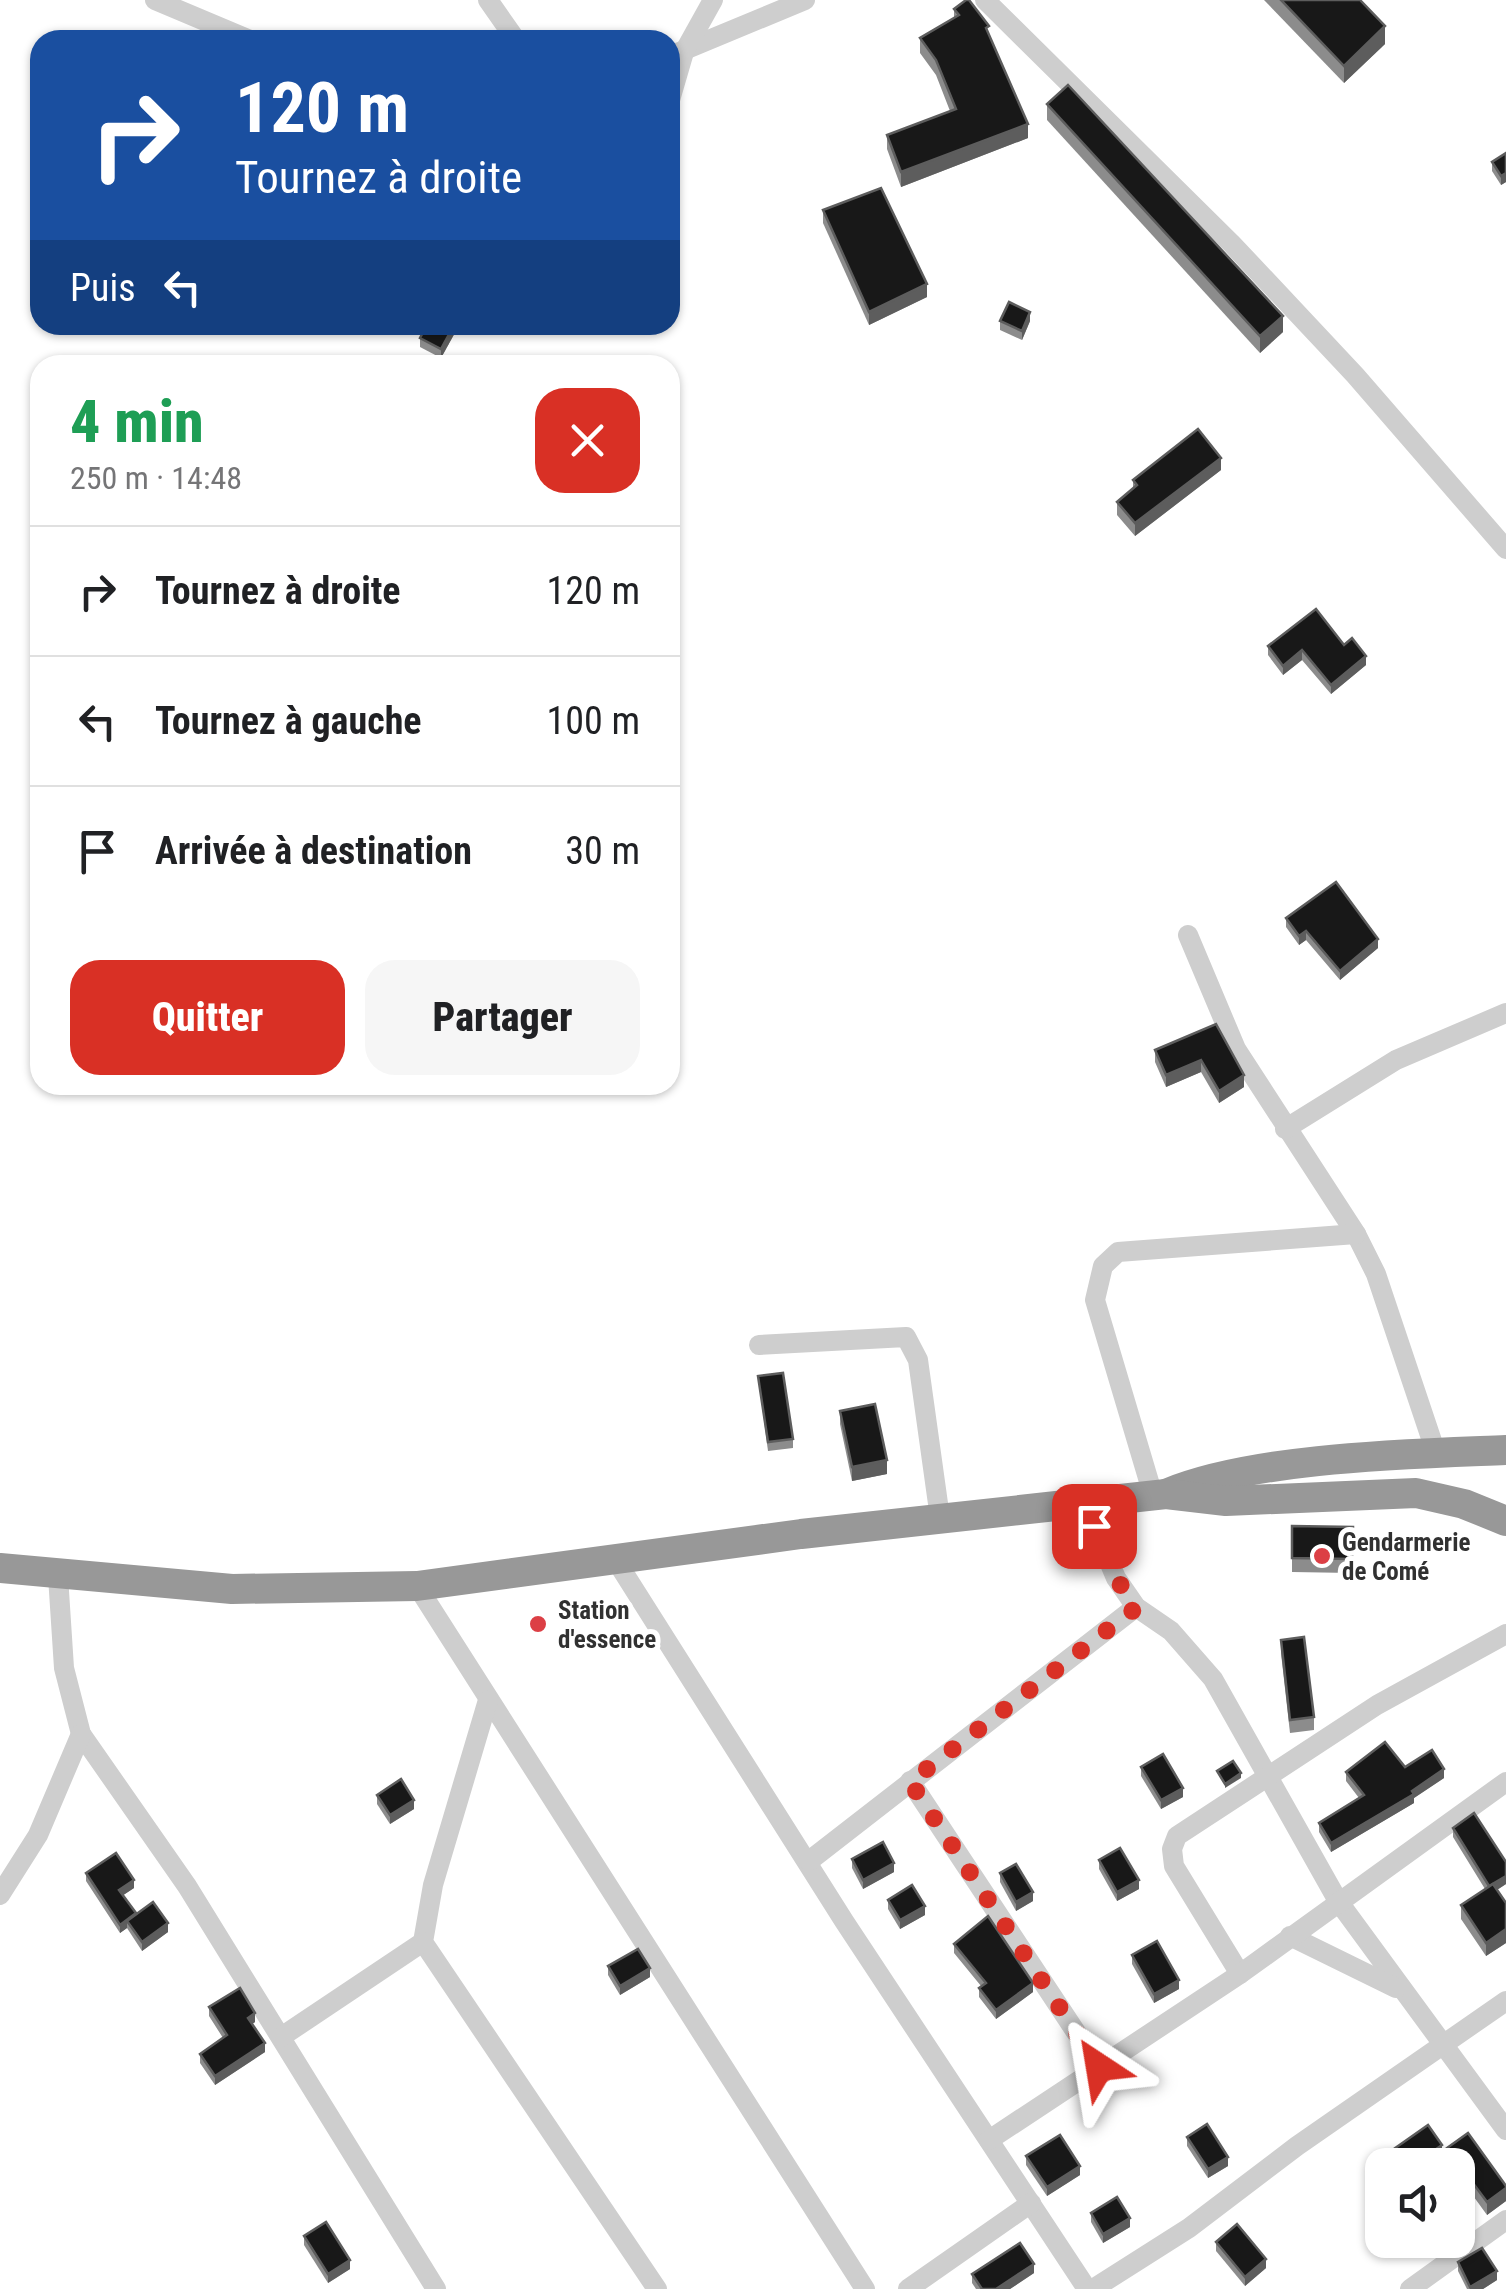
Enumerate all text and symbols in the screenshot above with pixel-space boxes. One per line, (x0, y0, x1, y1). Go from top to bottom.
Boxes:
text: 120 m (235, 67, 409, 149)
icon: right (70, 70, 200, 200)
text: Tournez à droite (235, 151, 522, 204)
icon: left (155, 260, 210, 315)
text: Puis (70, 266, 135, 310)
text: 4 min (70, 386, 204, 457)
button: close (535, 388, 640, 493)
text: 250 m · 14:48 (70, 459, 242, 497)
icon: right (70, 564, 125, 619)
text: Tournez à droite (155, 569, 401, 613)
text: 120 m (546, 569, 640, 613)
icon: left (70, 694, 125, 749)
text: Tournez à gauche (155, 699, 422, 743)
text: 100 m (546, 699, 640, 743)
icon: arrive (70, 824, 125, 879)
text: Arrivée à destination (155, 829, 472, 873)
text: 30 m (565, 829, 640, 873)
button: Quitter (70, 960, 345, 1075)
button: Partager (365, 960, 640, 1075)
pin (1052, 1484, 1137, 1569)
icon: arrive (1067, 1499, 1122, 1554)
place label: Gendarmerie de Comé (1342, 1528, 1470, 1586)
marker: Gendarmerie de Comé (1311, 1545, 1333, 1567)
place label: Station d'essence (558, 1596, 656, 1654)
marker: Station d'essence (527, 1613, 549, 1635)
position arrow (1047, 2015, 1151, 2119)
map controls (1365, 2148, 1475, 2258)
button: sound (1365, 2148, 1475, 2258)

